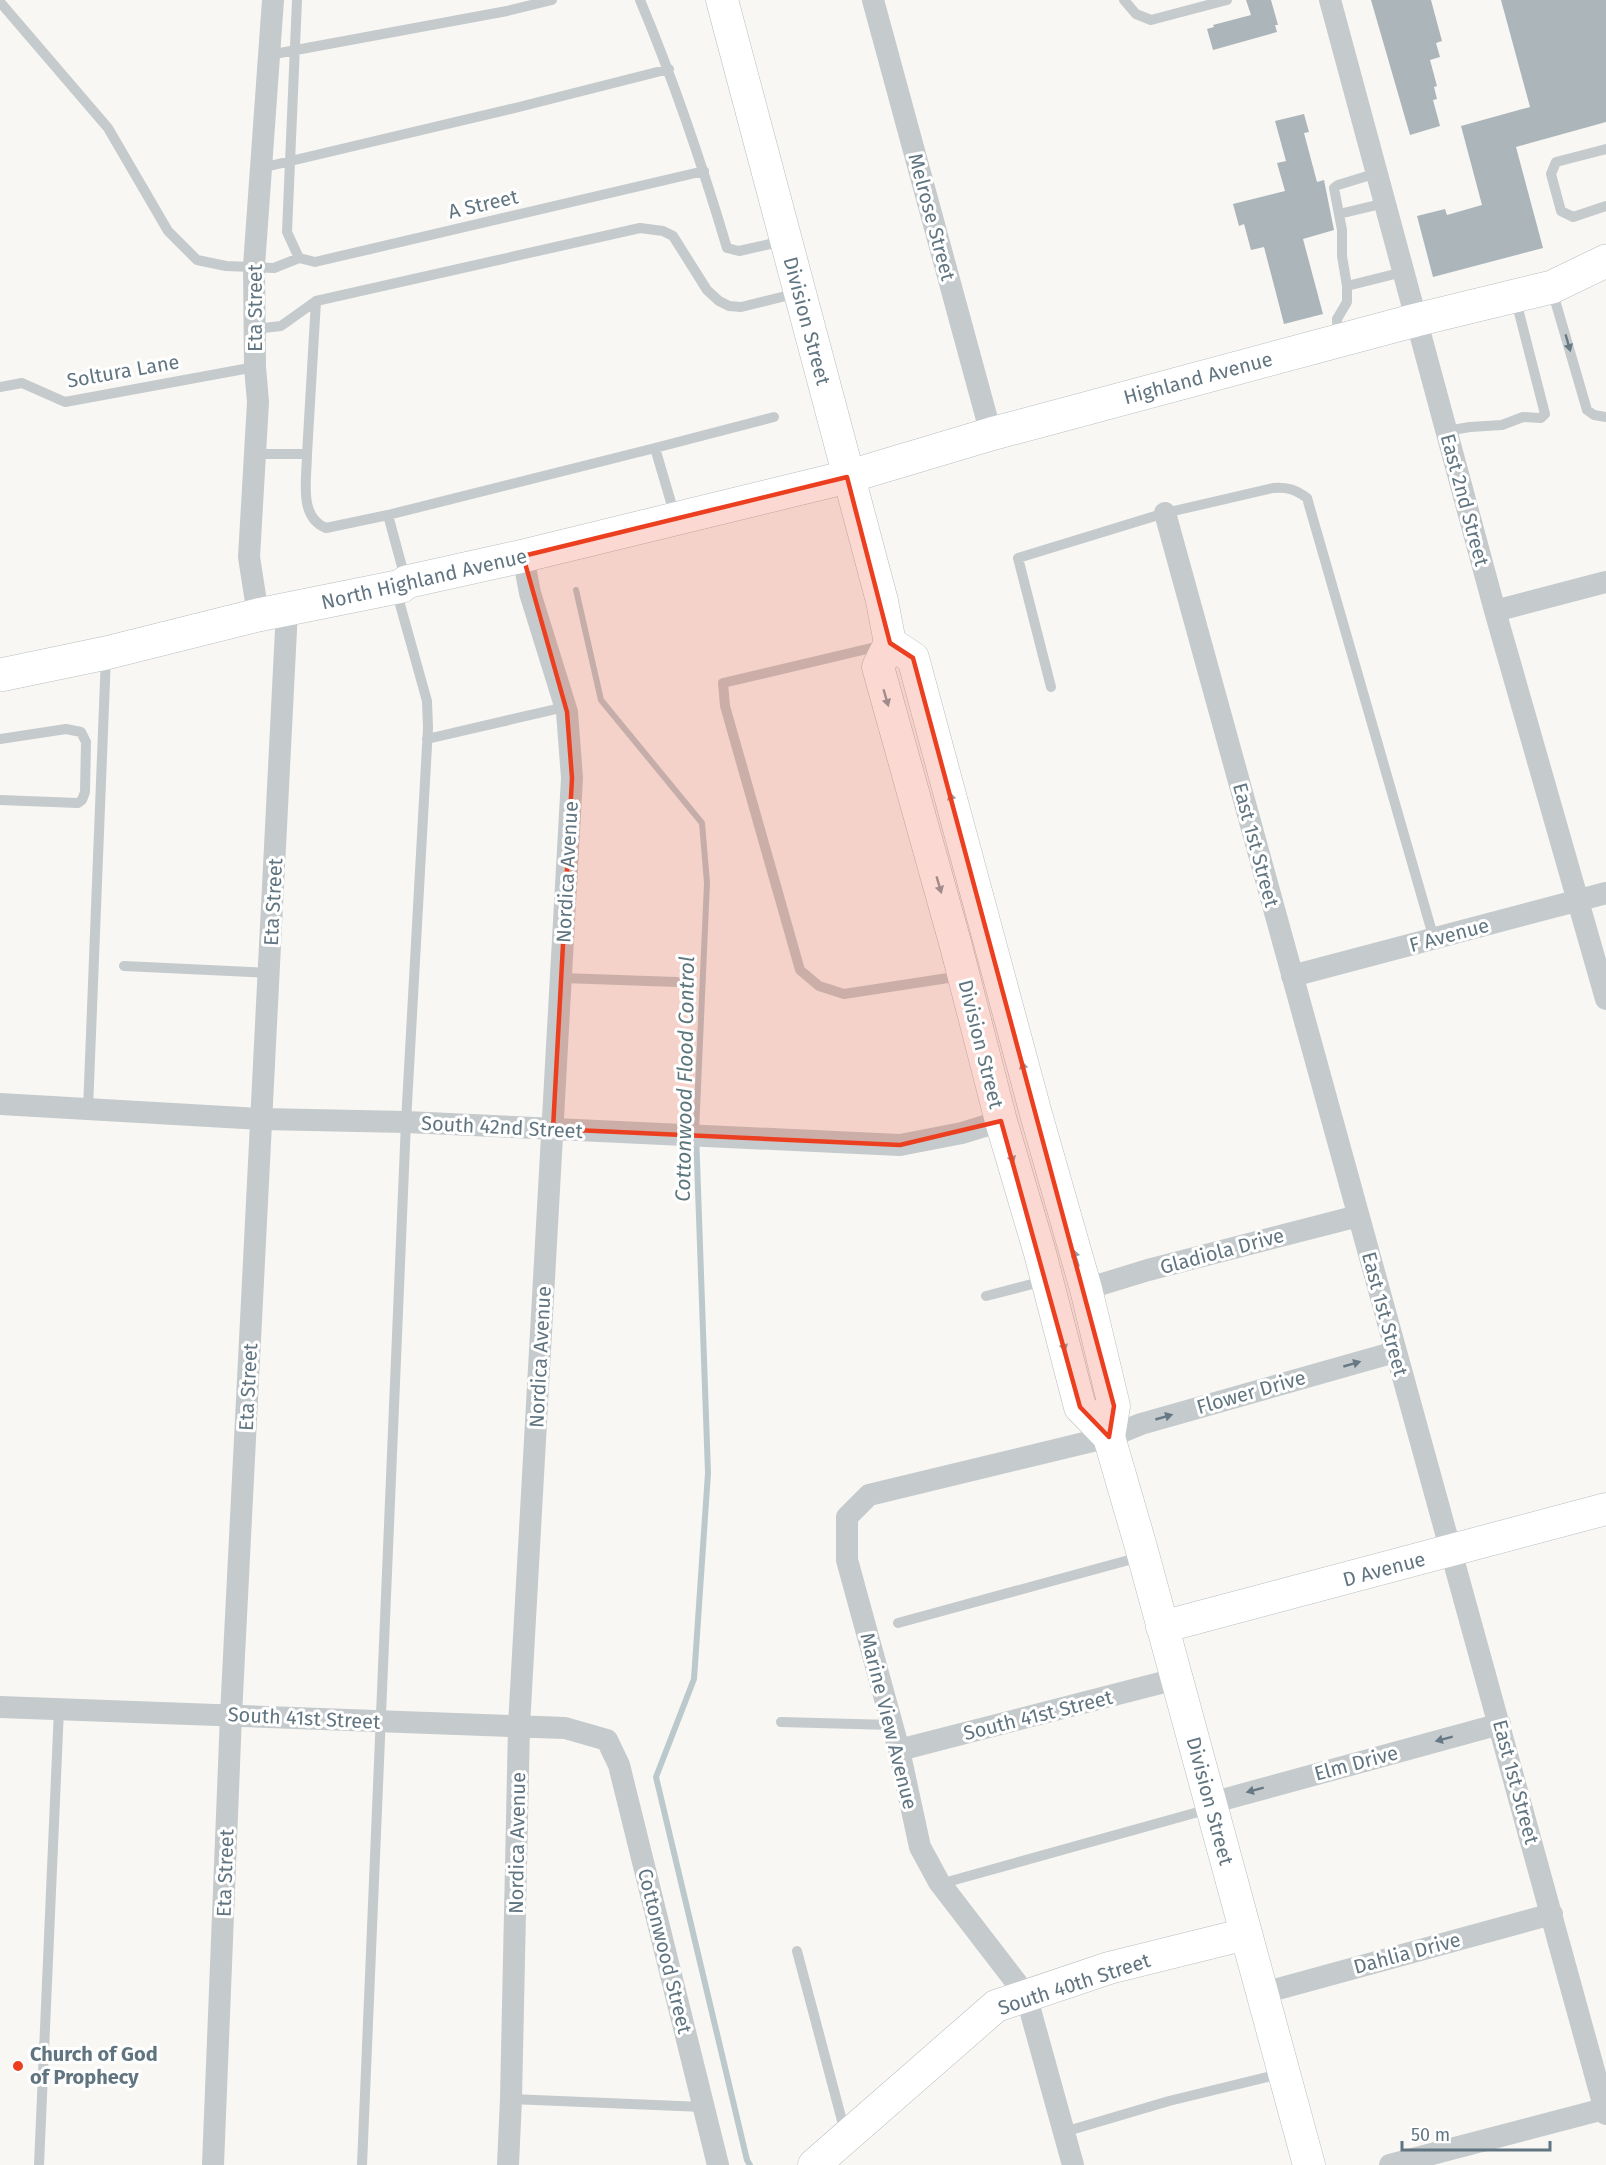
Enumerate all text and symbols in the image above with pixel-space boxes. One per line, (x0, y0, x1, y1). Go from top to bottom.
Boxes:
street label: Melrose Street (903, 151, 961, 284)
street label: A Street (446, 184, 521, 224)
street label: Division Street (778, 254, 836, 389)
street label: Eta Street (243, 263, 267, 352)
one-way arrow (1564, 334, 1573, 352)
street label: Highland Avenue (1121, 347, 1275, 409)
street label: Soltura Lane (65, 349, 181, 393)
street label: East 2nd Street (1436, 431, 1494, 570)
street label: North Highland Avenue (319, 544, 529, 614)
one-way arrow (882, 689, 892, 707)
street label: East 1st Street (1228, 780, 1284, 911)
one-way arrow (946, 792, 956, 810)
street label: Nordica Avenue (551, 800, 583, 944)
street label: Eta Street (259, 857, 287, 947)
one-way arrow (935, 876, 944, 894)
street label: F Avenue (1407, 913, 1491, 957)
water label: Cottonwood Flood Control (670, 956, 700, 1202)
street label: Division Street (953, 977, 1009, 1112)
one-way arrow (1019, 1061, 1028, 1079)
street label: South 42nd Street (421, 1111, 584, 1143)
one-way arrow (1007, 1146, 1016, 1164)
street label: Gladiola Drive (1157, 1223, 1287, 1279)
one-way arrow (1071, 1249, 1081, 1267)
street label: East 1st Street (1357, 1249, 1413, 1380)
street label: Nordica Avenue (524, 1285, 556, 1429)
one-way arrow (1059, 1334, 1069, 1352)
street label: Eta Street (234, 1342, 262, 1432)
one-way arrow (1343, 1359, 1361, 1368)
street label: Flower Drive (1194, 1365, 1308, 1419)
one-way arrow (1155, 1412, 1173, 1421)
street label: D Avenue (1340, 1546, 1428, 1592)
street label: Marine View Avenue (855, 1630, 923, 1812)
street label: South 41st Street (961, 1685, 1116, 1745)
street label: South 41st Street (227, 1702, 382, 1734)
street label: East 1st Street (1488, 1717, 1544, 1848)
street label: Division Street (1181, 1734, 1239, 1869)
one-way arrow (1434, 1735, 1452, 1744)
street label: Elm Drive (1311, 1740, 1401, 1786)
street label: Nordica Avenue (504, 1772, 530, 1914)
one-way arrow (1246, 1786, 1265, 1796)
street label: Eta Street (211, 1828, 239, 1917)
street label: Cottonwood Street (633, 1866, 697, 2037)
street label: Dahlia Drive (1351, 1927, 1463, 1979)
street label: South 40th Street (995, 1948, 1154, 2020)
place label: Church of God of Prophecy (30, 2042, 158, 2089)
marker: Church of God of Prophecy (11, 2059, 25, 2073)
scale bar (1402, 2114, 1550, 2152)
text: 50 m (1411, 2124, 1450, 2146)

